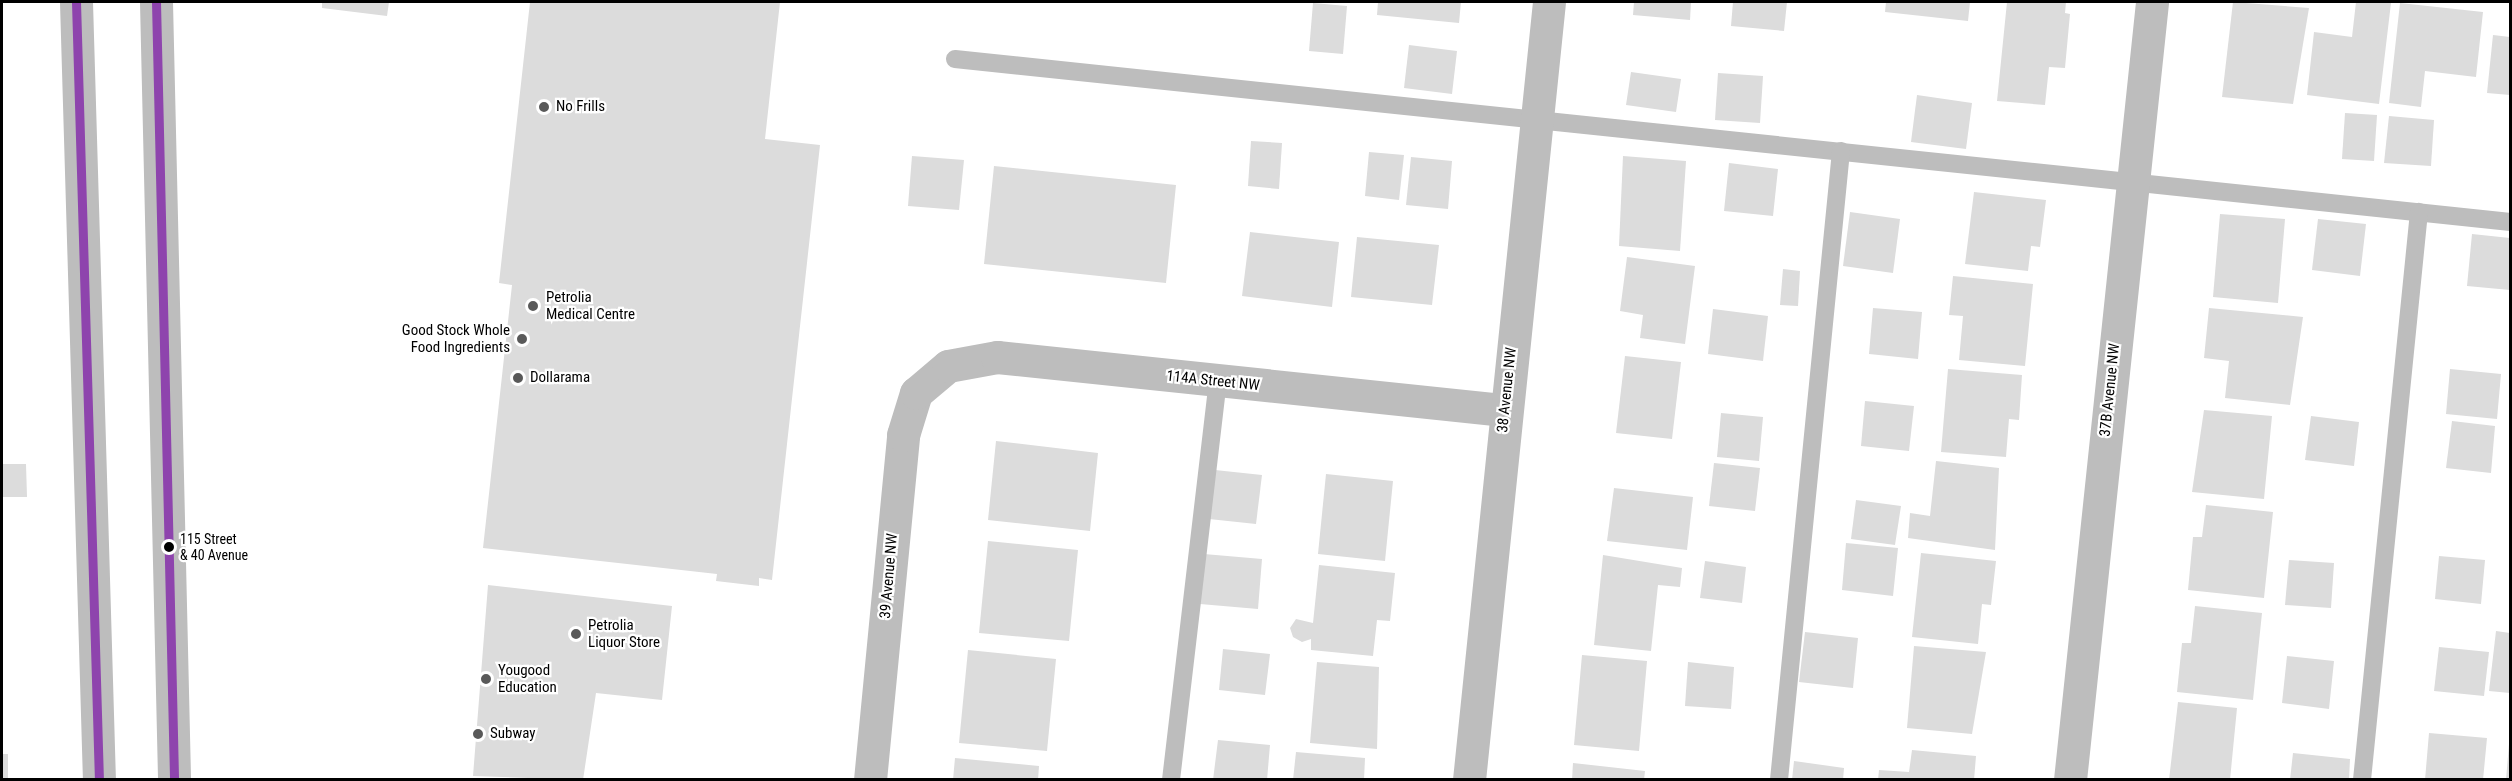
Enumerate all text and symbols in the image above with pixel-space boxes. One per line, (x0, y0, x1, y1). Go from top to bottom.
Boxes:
place label: No Frills (556, 98, 605, 116)
marker: No Frills (537, 100, 551, 114)
place label: Petrolia Medical Centre (546, 288, 635, 323)
marker: Petrolia Medical Centre (524, 297, 542, 315)
place label: Good Stock Whole Food Ingredients (402, 321, 510, 356)
marker: Good Stock Whole Food Ingredients (515, 332, 529, 346)
street label: 37B Avenue NW (2096, 342, 2124, 438)
street label: 38 Avenue NW (1494, 346, 1520, 434)
street label: 114A Street NW (1166, 367, 1260, 395)
place label: Dollarama (530, 369, 590, 387)
marker: Dollarama (511, 371, 525, 385)
place label: 115 Street & 40 Avenue (180, 531, 248, 564)
street label: 39 Avenue NW (876, 533, 902, 619)
marker: 115 Street & 40 Avenue (163, 541, 175, 553)
place label: Petrolia Liquor Store (588, 616, 660, 651)
marker: Petrolia Liquor Store (569, 627, 583, 641)
place label: Yougood Education (498, 661, 557, 696)
marker: Yougood Education (479, 672, 493, 686)
place label: Subway (490, 725, 535, 743)
marker: Subway (471, 727, 485, 741)

